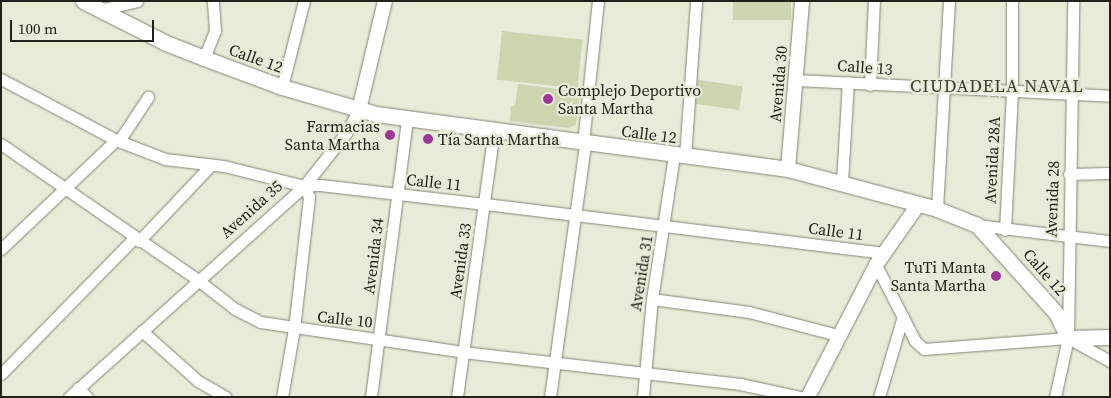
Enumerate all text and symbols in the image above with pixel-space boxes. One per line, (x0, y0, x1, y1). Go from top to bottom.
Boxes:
scale bar (12, 10, 156, 42)
text: 100 m (18, 18, 58, 39)
street label: Calle 12 (227, 39, 285, 77)
street label: Avenida 30 (765, 45, 791, 123)
street label: Calle 13 (837, 55, 893, 79)
district label: CIUDADELA NAVAL (908, 75, 1086, 97)
place label: Complejo Deportivo Santa Martha (558, 80, 701, 118)
marker: Complejo Deportivo Santa Martha (542, 93, 554, 105)
place label: Farmacias Santa Martha (285, 116, 380, 154)
street label: Avenida 28A (980, 116, 1004, 204)
street label: Calle 12 (620, 121, 678, 147)
marker: Farmacias Santa Martha (384, 129, 396, 141)
place label: Tía Santa Martha (438, 129, 559, 149)
marker: Tía Santa Martha (422, 133, 434, 145)
street label: Avenida 28 (1041, 160, 1063, 238)
street label: Calle 11 (405, 170, 463, 194)
street label: Avenida 35 (216, 176, 286, 242)
street label: Avenida 34 (359, 217, 387, 295)
street label: Calle 11 (807, 218, 865, 244)
street label: Avenida 33 (445, 222, 475, 300)
street label: Avenida 31 (626, 234, 656, 312)
street label: Calle 12 (1019, 245, 1071, 299)
place label: TuTi Manta Santa Martha (891, 257, 986, 295)
marker: TuTi Manta Santa Martha (990, 270, 1002, 282)
street label: Calle 10 (316, 307, 374, 331)

